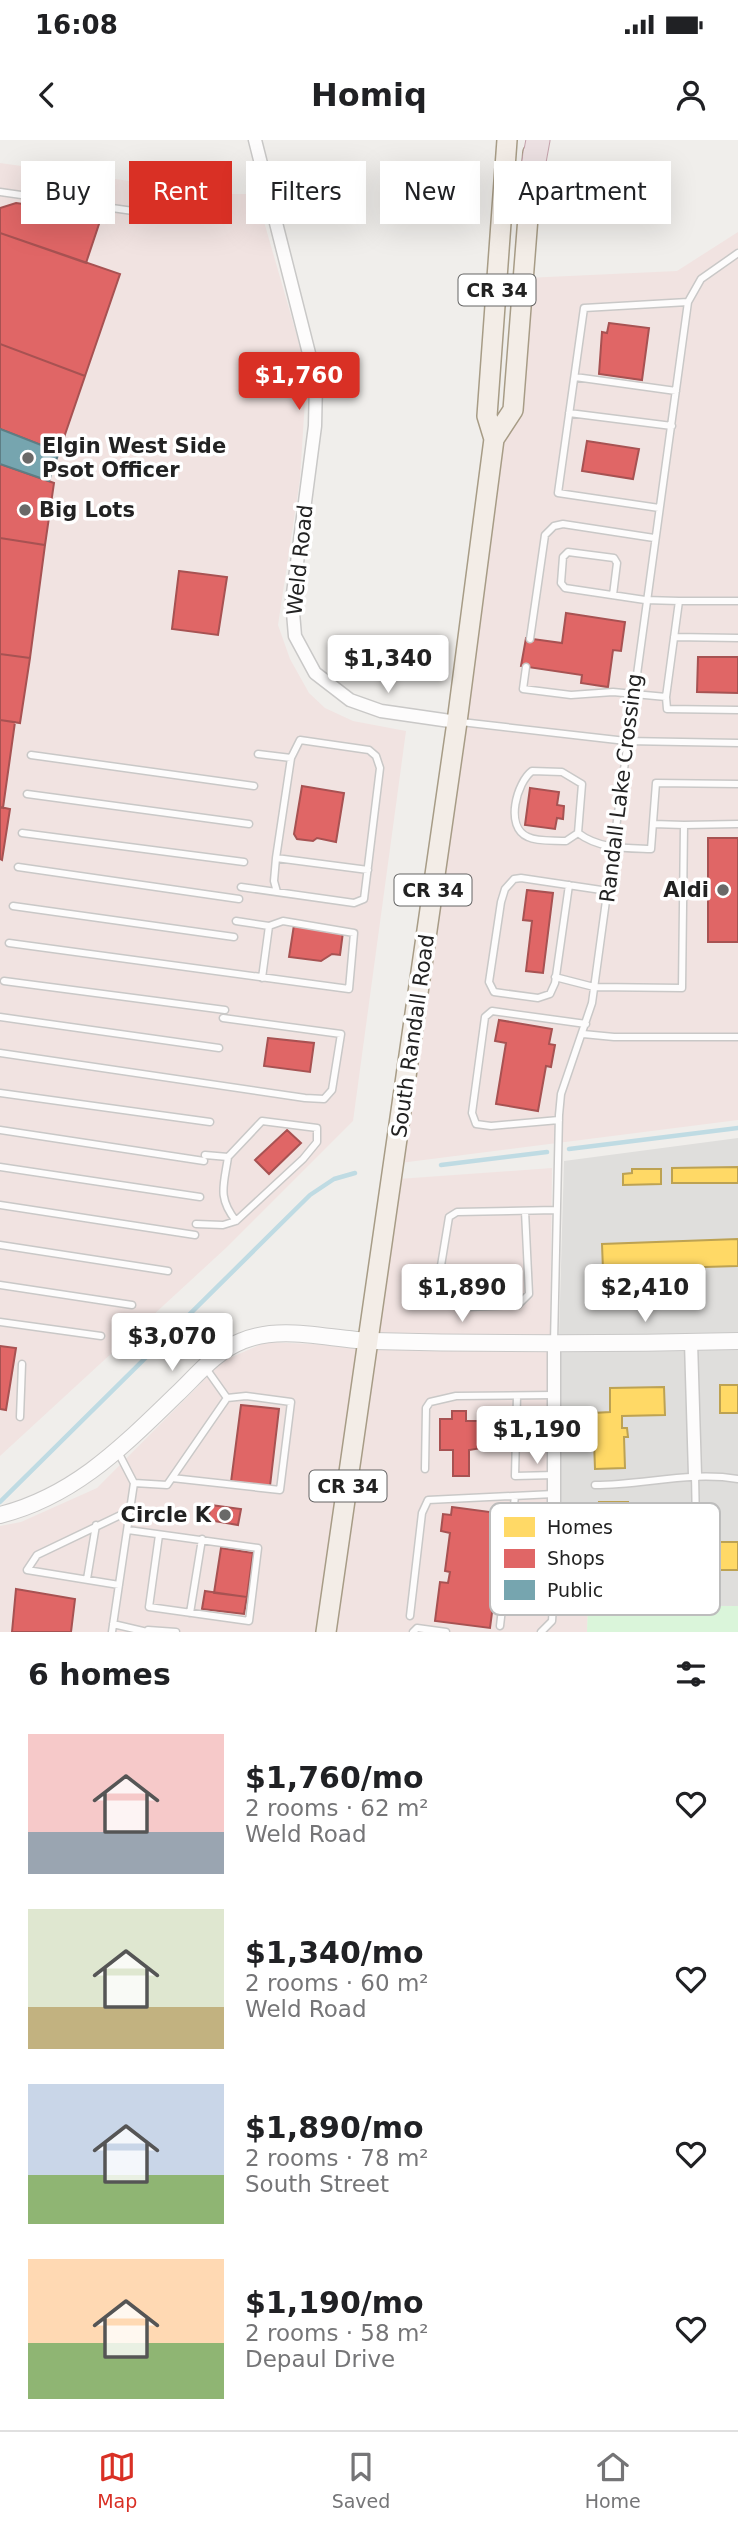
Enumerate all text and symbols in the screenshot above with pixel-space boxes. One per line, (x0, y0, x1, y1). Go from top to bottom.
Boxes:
text: 16:08 (35, 10, 118, 40)
icon: back (28, 76, 66, 114)
text: Homiq (311, 76, 427, 114)
icon: person (672, 76, 710, 114)
chip: Buy (21, 161, 115, 224)
chip: Rent (129, 161, 232, 224)
chip: Filters (246, 161, 366, 224)
chip: New (380, 161, 480, 224)
chip: Apartment (494, 161, 671, 224)
road number: CR 34 (458, 274, 536, 306)
pin: $1,760 (242, 352, 356, 412)
text: $1,760 (255, 362, 343, 388)
place label: Elgin West Side Psot Officer (42, 434, 226, 482)
marker: Elgin West Side Psot Officer (20, 450, 36, 466)
place label: Big Lots (39, 498, 135, 522)
marker: Big Lots (17, 502, 33, 518)
street label: Weld Road (282, 504, 318, 616)
pin: $1,340 (331, 636, 445, 695)
text: $1,340 (344, 645, 432, 671)
street label: Randall Lake Crossing (595, 672, 647, 904)
road number: CR 34 (394, 874, 472, 905)
place label: Aldi (663, 878, 709, 902)
marker: Aldi (715, 882, 731, 898)
street label: South Randall Road (387, 933, 439, 1139)
pin: $1,890 (405, 1264, 519, 1324)
pin: $2,410 (588, 1264, 702, 1324)
text: $1,890 (418, 1274, 506, 1300)
text: $2,410 (601, 1274, 689, 1300)
pin: $3,070 (115, 1314, 229, 1373)
text: $3,070 (128, 1323, 216, 1349)
pin: $1,190 (480, 1406, 594, 1466)
text: $1,190 (493, 1416, 581, 1442)
road number: CR 34 (310, 1470, 386, 1502)
place label: Circle K (121, 1503, 212, 1527)
legend (490, 1503, 720, 1615)
marker: Circle K (217, 1507, 233, 1523)
text: Homes (547, 1516, 613, 1538)
text: Shops (547, 1547, 605, 1569)
text: Public (547, 1579, 603, 1601)
icon: filters (672, 1655, 710, 1693)
text: 6 homes (28, 1657, 171, 1692)
text: $1,760/mo (245, 1760, 424, 1795)
icon: home (84, 1762, 168, 1846)
icon: heart (672, 1785, 710, 1823)
text: 2 rooms · 62 m² (245, 1795, 429, 1821)
text: Weld Road (245, 1821, 367, 1847)
text: $1,340/mo (245, 1935, 424, 1970)
icon: home (84, 1937, 168, 2021)
icon: heart (672, 1960, 710, 1998)
text: 2 rooms · 60 m² (245, 1970, 429, 1996)
text: Weld Road (245, 1996, 367, 2022)
text: $1,890/mo (245, 2110, 424, 2145)
icon: home (84, 2112, 168, 2196)
icon: heart (672, 2135, 710, 2173)
text: 2 rooms · 78 m² (245, 2145, 429, 2171)
text: South Street (245, 2171, 389, 2197)
text: $1,190/mo (245, 2285, 424, 2320)
icon: home (84, 2287, 168, 2371)
icon: heart (672, 2310, 710, 2348)
text: 2 rooms · 58 m² (245, 2320, 429, 2346)
text: Depaul Drive (245, 2346, 395, 2372)
tab: Map (97, 2448, 137, 2512)
tab: Saved (332, 2448, 390, 2512)
tab: Home (585, 2448, 641, 2512)

